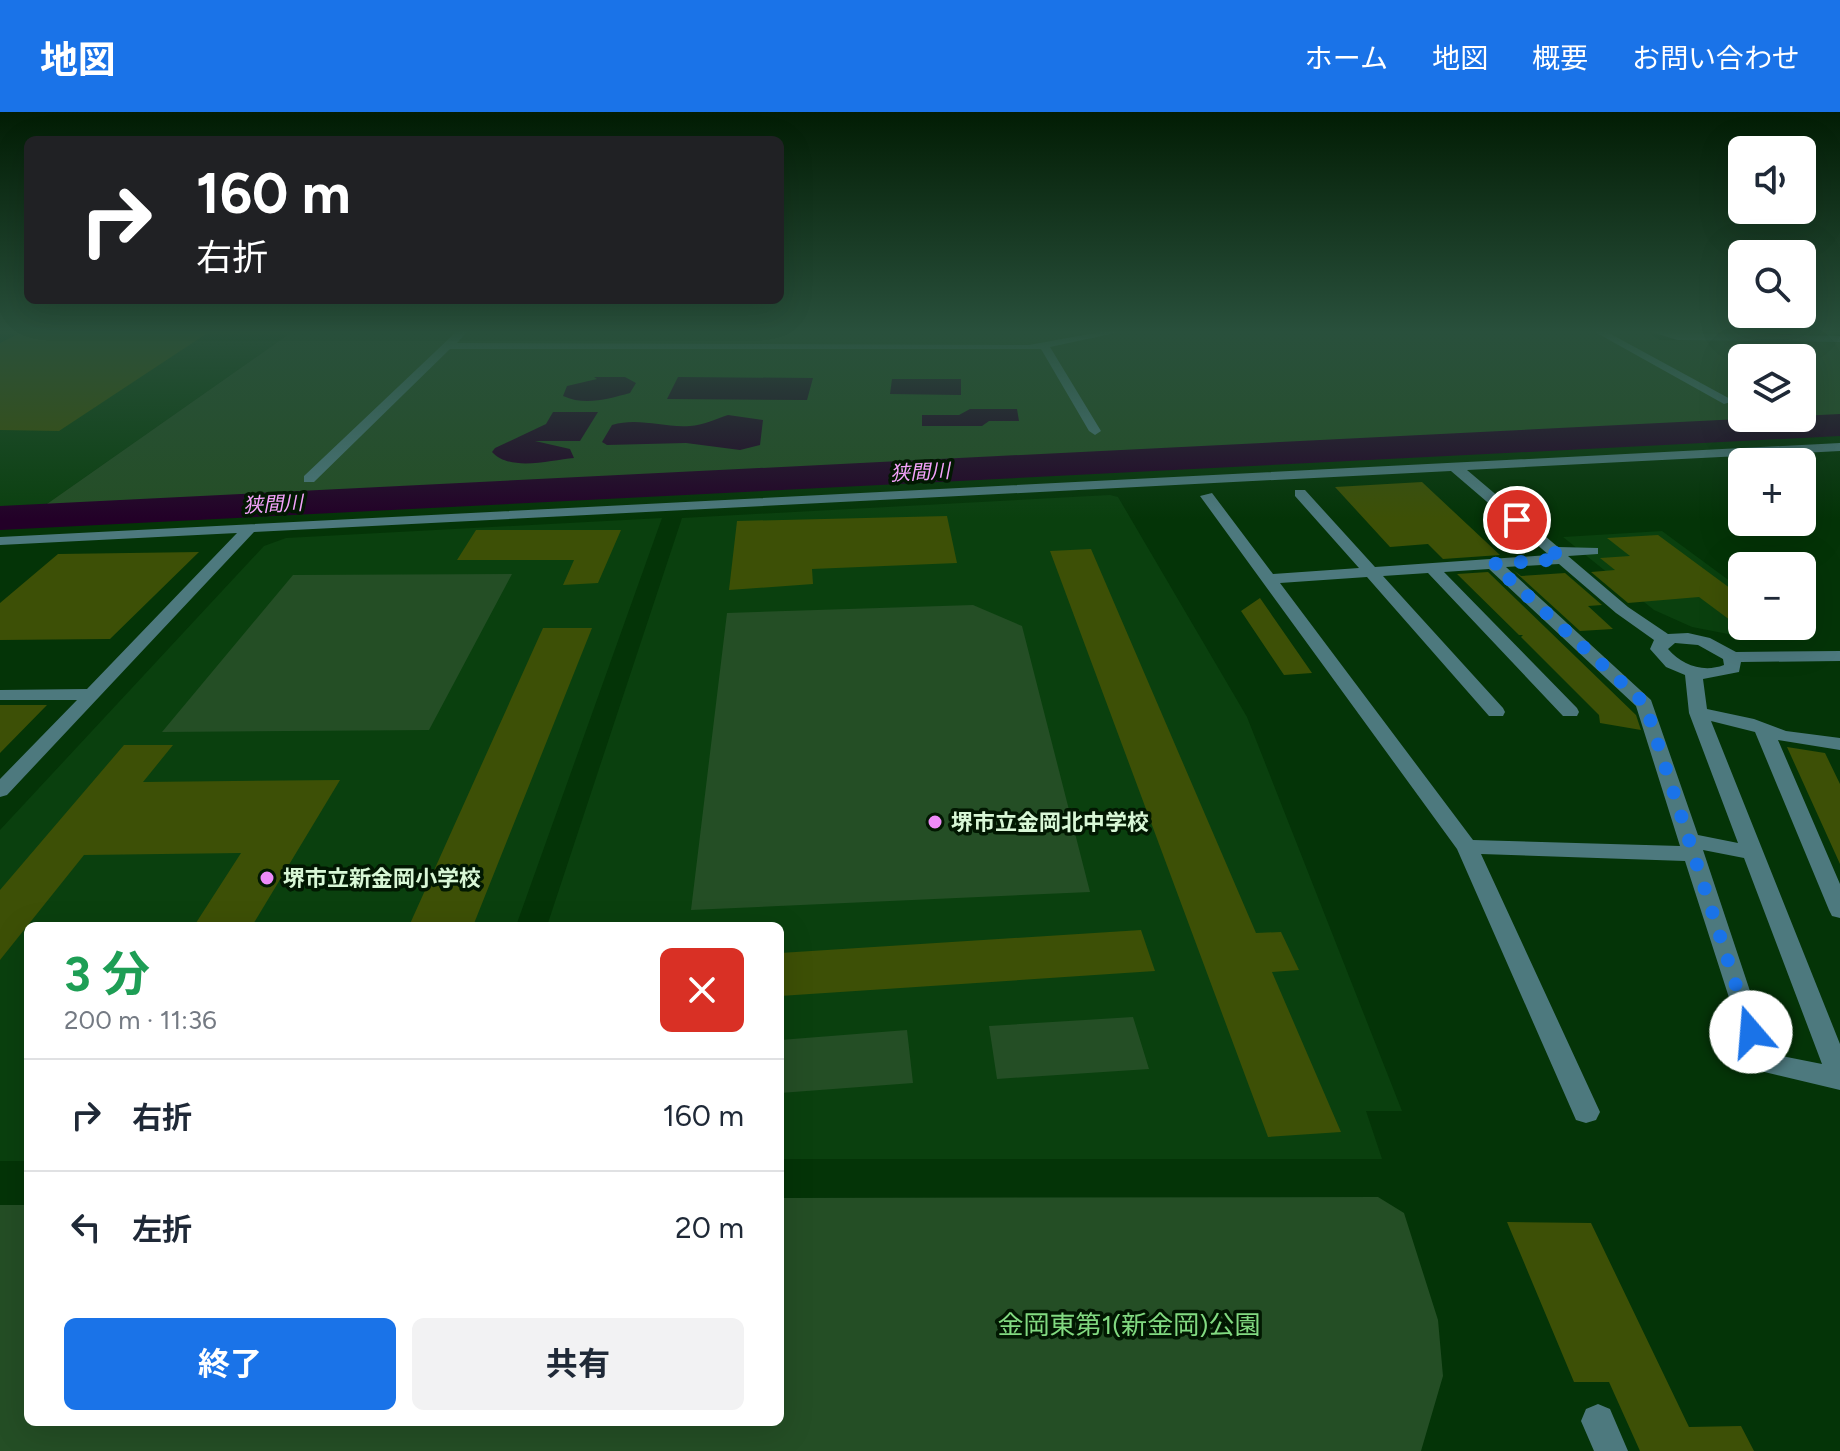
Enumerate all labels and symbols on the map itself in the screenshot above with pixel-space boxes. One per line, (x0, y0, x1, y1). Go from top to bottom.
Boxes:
water label: 狭間川 (889, 458, 953, 486)
pin (1483, 486, 1551, 554)
water label: 狭間川 (242, 490, 306, 518)
place label: 堺市立金岡北中学校 (951, 809, 1149, 836)
marker: 堺市立金岡北中学校 (926, 813, 944, 831)
place label: 堺市立新金岡小学校 (283, 865, 481, 892)
marker: 堺市立新金岡小学校 (258, 869, 276, 887)
position arrow (1709, 990, 1793, 1074)
park label: 金岡東第1(新金岡)公園 (997, 1309, 1261, 1341)

